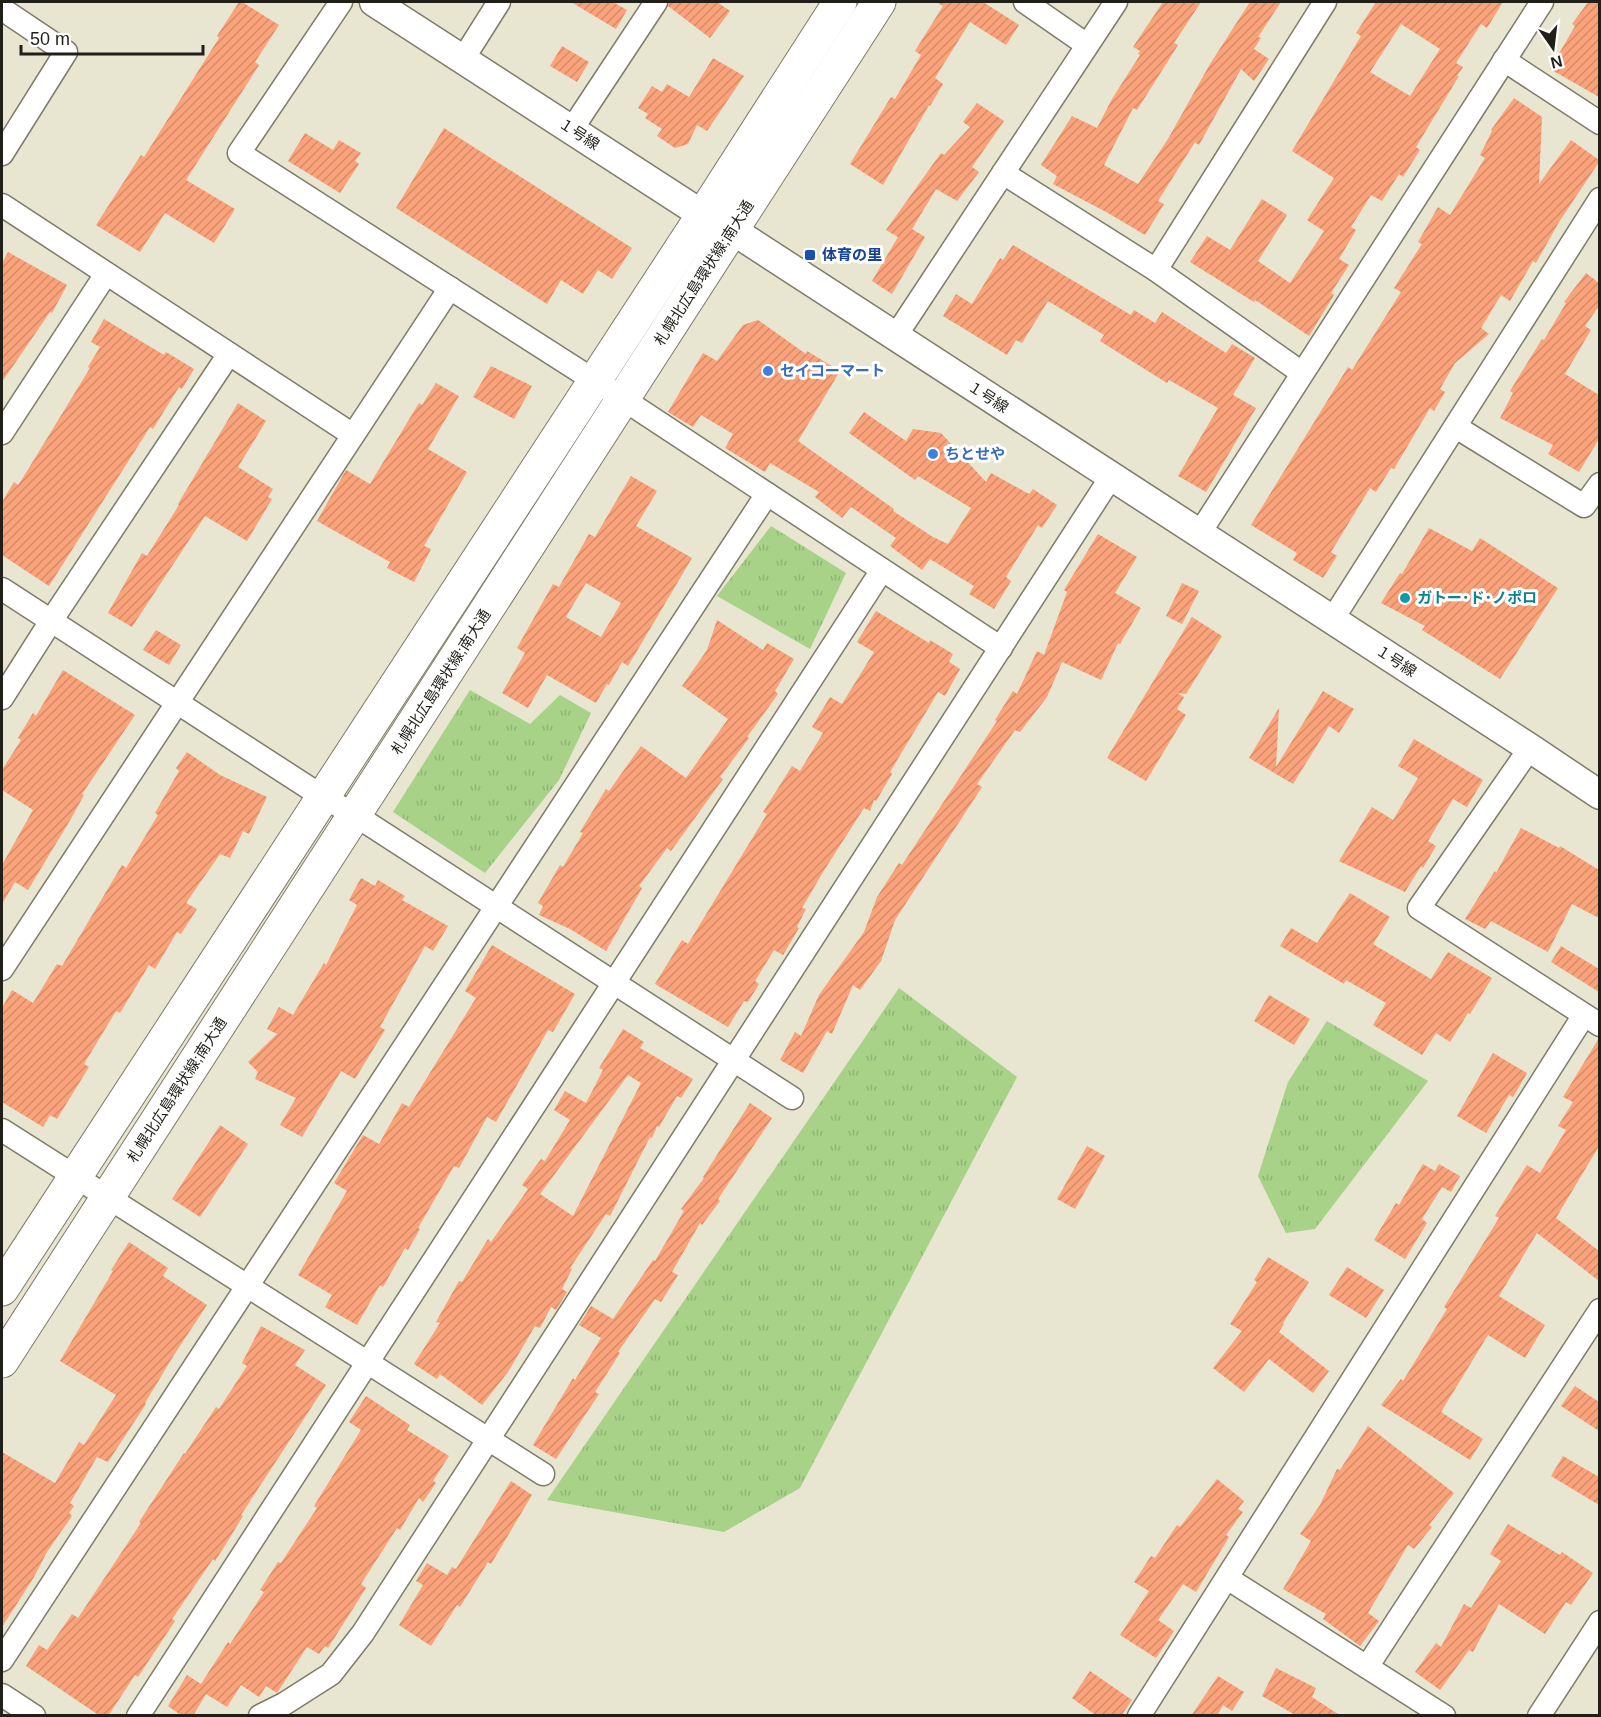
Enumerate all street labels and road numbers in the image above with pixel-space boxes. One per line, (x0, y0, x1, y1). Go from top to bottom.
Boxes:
street label: １号線 (556, 114, 603, 153)
street label: 札幌北広島環状線;南大通 (650, 197, 757, 348)
street label: １号線 (965, 377, 1012, 416)
street label: 札幌北広島環状線;南大通 (387, 606, 494, 757)
street label: １号線 (1373, 641, 1420, 680)
street label: 札幌北広島環状線;南大通 (123, 1014, 230, 1165)

